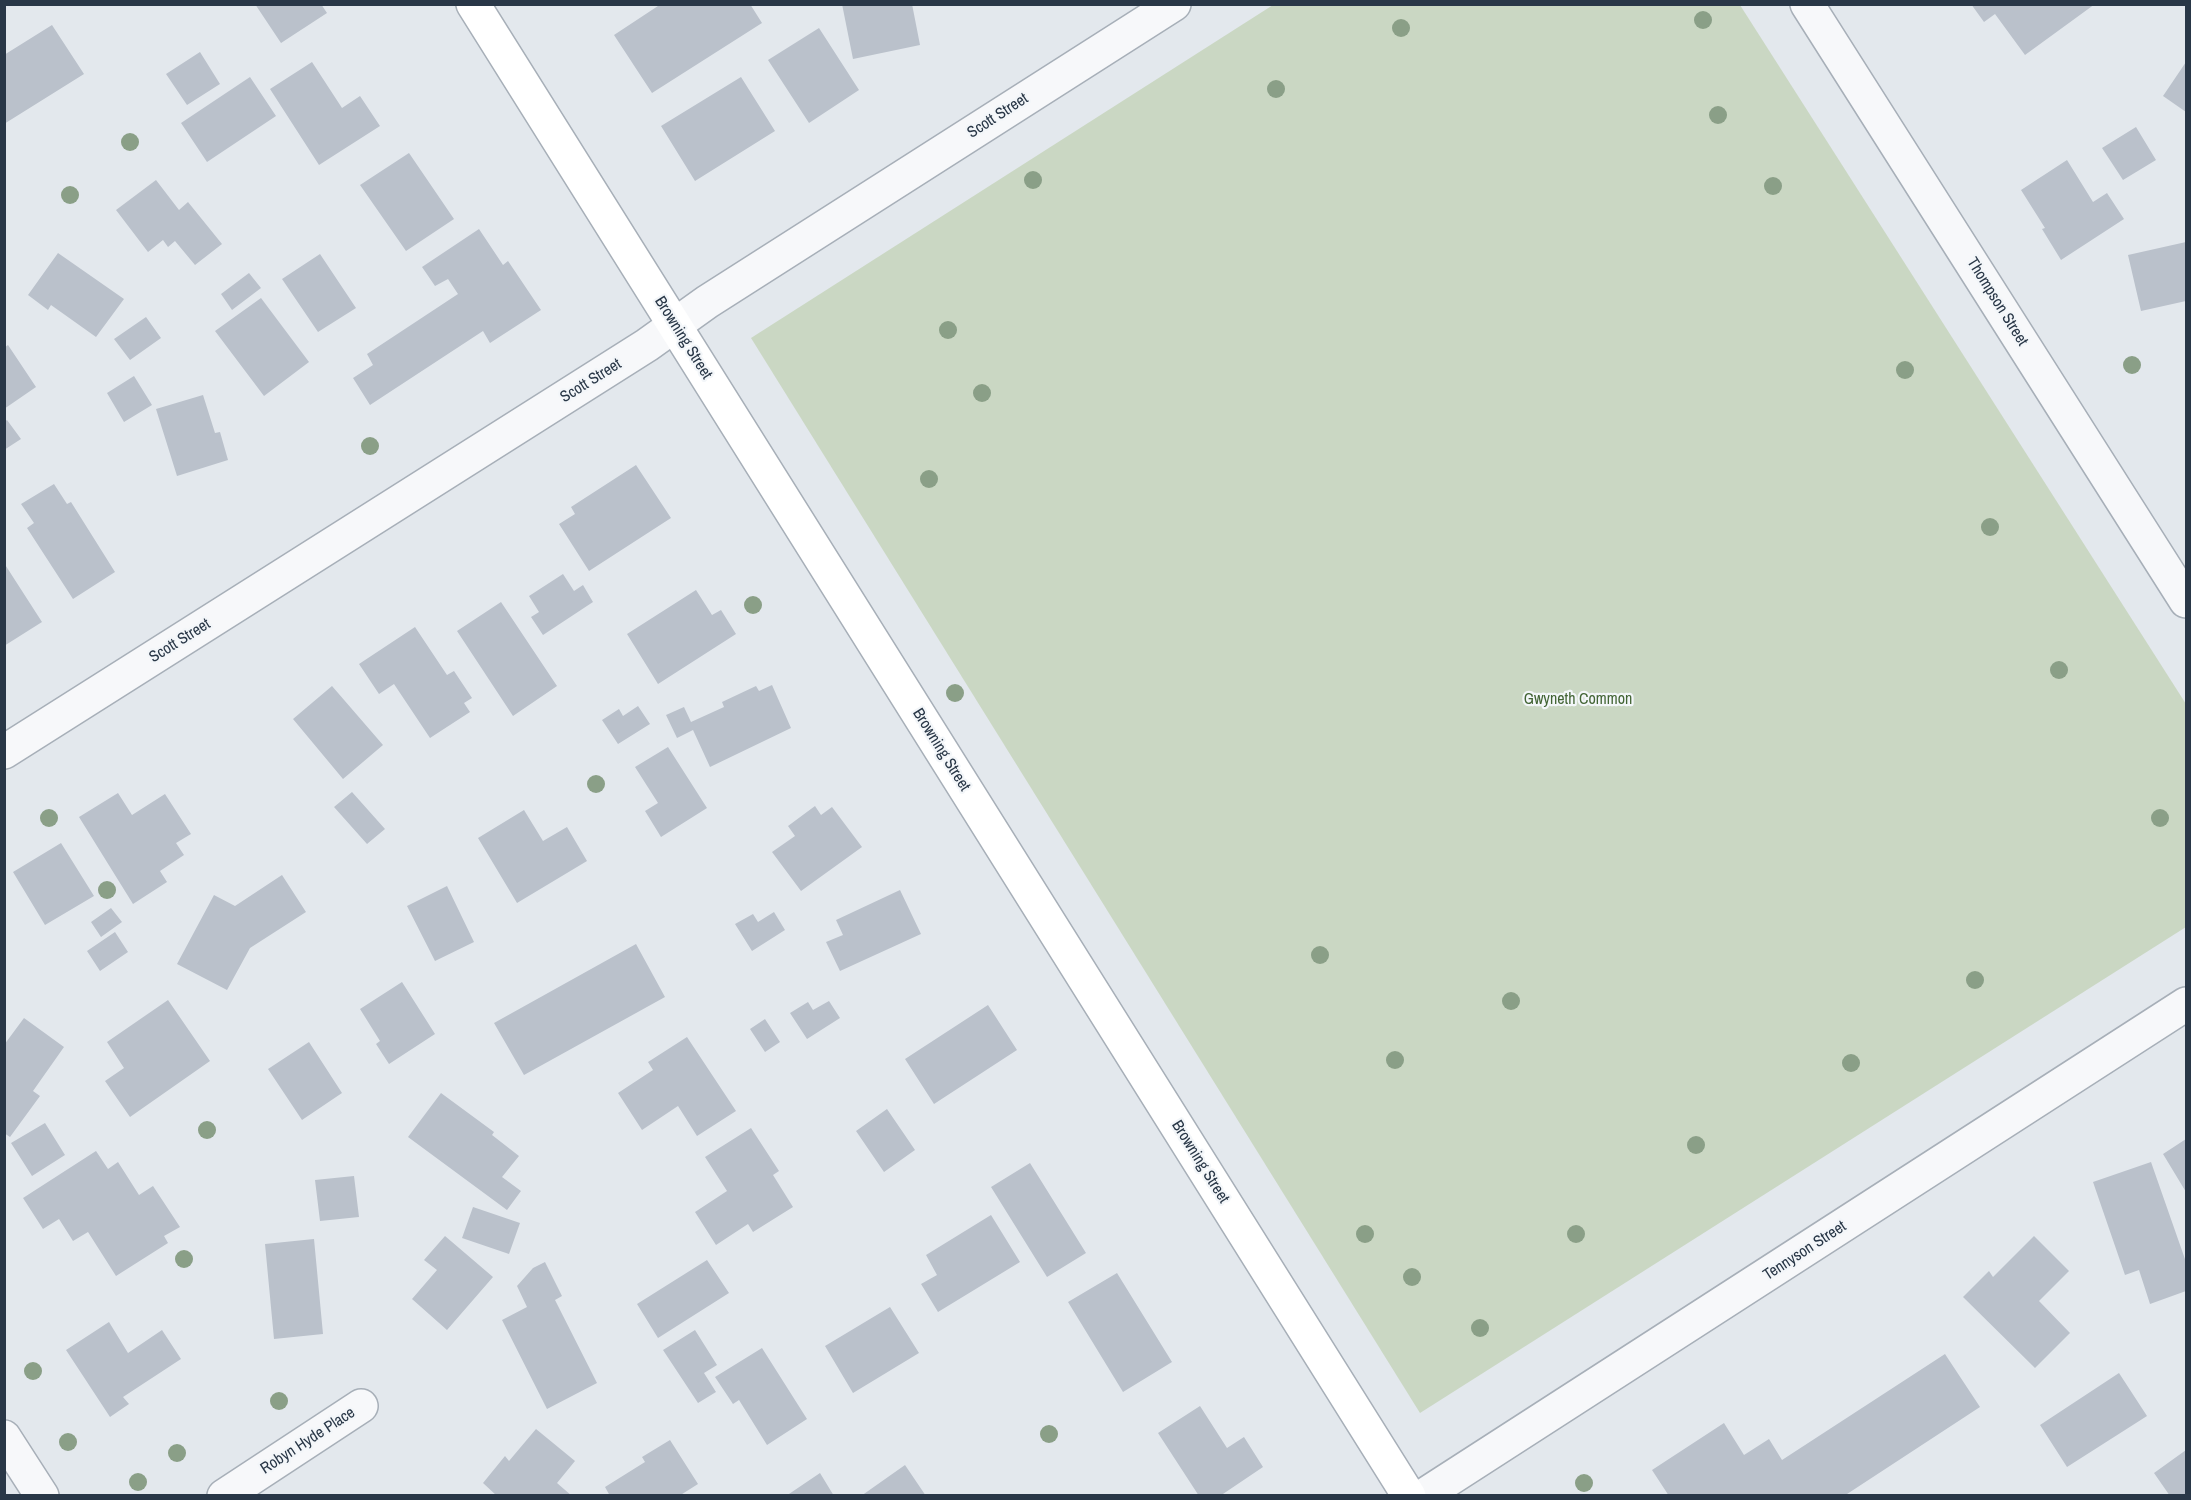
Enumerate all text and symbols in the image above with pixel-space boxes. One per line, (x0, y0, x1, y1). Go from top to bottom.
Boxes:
street label: Scott Street (964, 89, 1032, 143)
street label: Thompson Street (1962, 254, 2032, 350)
street label: Browning Street (650, 293, 716, 383)
street label: Scott Street (557, 355, 625, 407)
street label: Scott Street (146, 615, 214, 667)
park label: Gwyneth Common (1524, 690, 1632, 710)
street label: Browning Street (908, 705, 974, 795)
street label: Browning Street (1167, 1117, 1233, 1207)
street label: Tennyson Street (1760, 1217, 1850, 1285)
street label: Robyn Hyde Place (257, 1403, 359, 1479)

